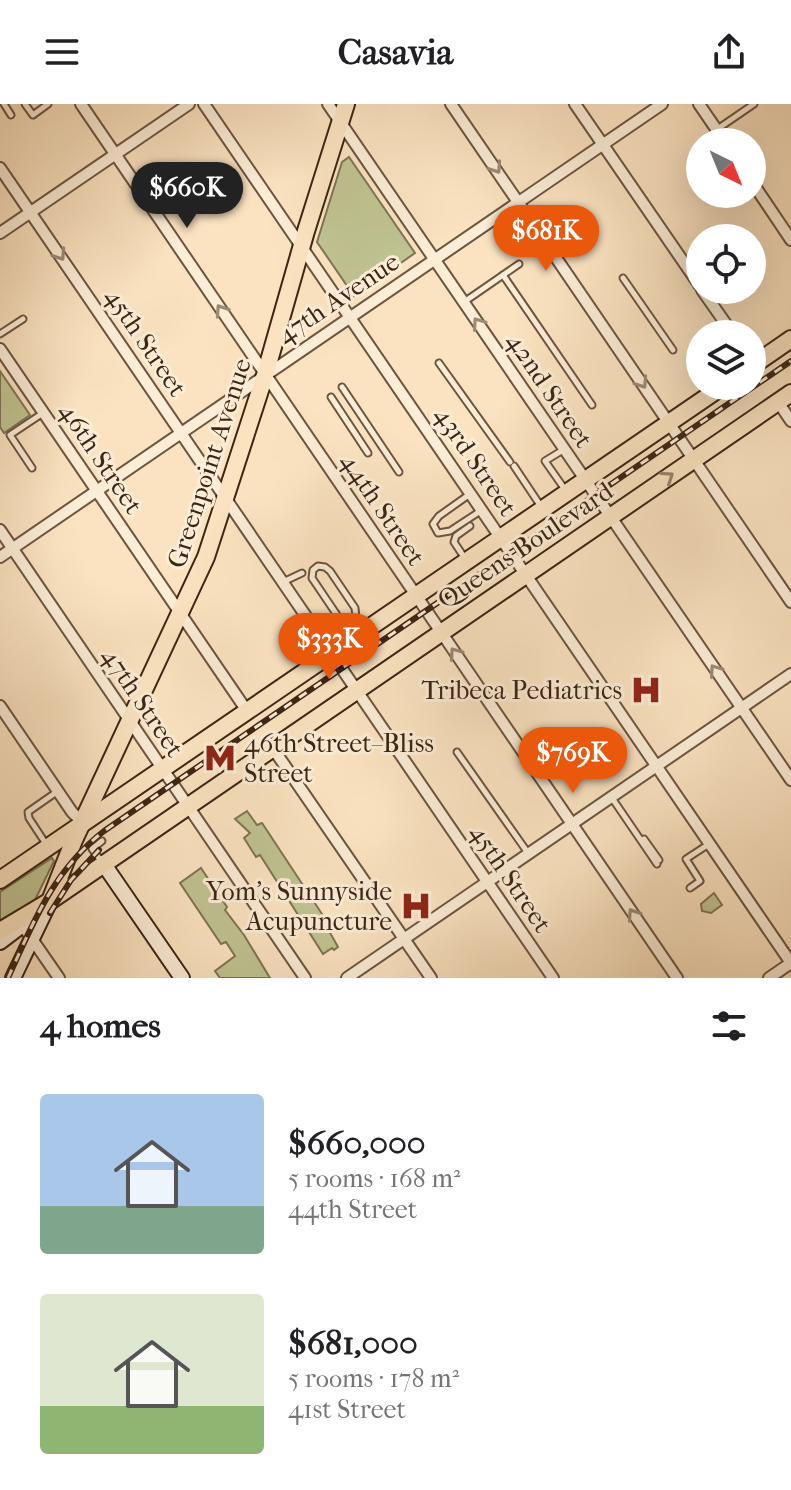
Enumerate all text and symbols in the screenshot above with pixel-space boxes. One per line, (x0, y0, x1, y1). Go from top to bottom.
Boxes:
icon: menu (40, 30, 84, 74)
icon: share (707, 30, 751, 74)
text: Casavia (338, 31, 453, 73)
north arrow (686, 128, 766, 208)
map controls (686, 128, 766, 400)
one-way arrow (486, 160, 501, 174)
pin: $660K (131, 162, 243, 230)
text: $660K (149, 172, 225, 203)
pin: $681K (490, 205, 602, 273)
text: $681K (511, 215, 581, 246)
button: locate (686, 224, 766, 304)
street label: 47th Avenue (271, 246, 405, 351)
one-way arrow (50, 247, 65, 261)
street label: 45th Street (98, 282, 194, 403)
one-way arrow (216, 305, 231, 319)
one-way arrow (472, 318, 487, 332)
button: layers (686, 320, 766, 400)
street label: 42nd Street (500, 327, 600, 454)
street label: Greenpoint Avenue (161, 354, 258, 572)
one-way arrow (632, 375, 647, 389)
street label: 46th Street (52, 397, 149, 520)
street label: 43rd Street (428, 401, 524, 522)
street label: 44th Street (334, 447, 432, 572)
one-way arrow (659, 472, 673, 487)
street label: Queens Boulevard (432, 475, 619, 615)
pin: $333K (273, 613, 385, 681)
text: $333K (296, 623, 362, 654)
street label: 47th Street (95, 642, 191, 763)
one-way arrow (450, 647, 465, 661)
one-way arrow (710, 664, 725, 678)
hospital icon: Tribeca Pediatrics (629, 673, 663, 707)
place label: Tribeca Pediatrics (421, 675, 622, 706)
pin: $769K (517, 727, 629, 795)
place label: 46th Street–Bliss Street (244, 728, 434, 789)
text: $769K (536, 737, 610, 768)
metro station icon: 46th Street–Bliss Street (203, 741, 237, 775)
street label: 45th Street (463, 818, 559, 939)
place label: Yom's Sunnyside Acupuncture (205, 876, 392, 937)
hospital icon: Yom's Sunnyside Acupuncture (399, 889, 433, 923)
one-way arrow (628, 908, 643, 922)
icon: filters (707, 1004, 751, 1048)
text: 4 homes (40, 1006, 161, 1046)
text: $660,000 (288, 1123, 426, 1163)
icon: home (104, 1126, 200, 1222)
text: 5 rooms · 168 m² (288, 1163, 460, 1194)
text: 44th Street (288, 1194, 417, 1225)
text: $681,000 (288, 1323, 418, 1363)
icon: home (104, 1326, 200, 1422)
text: 5 rooms · 178 m² (288, 1363, 459, 1394)
text: 41st Street (288, 1394, 406, 1425)

